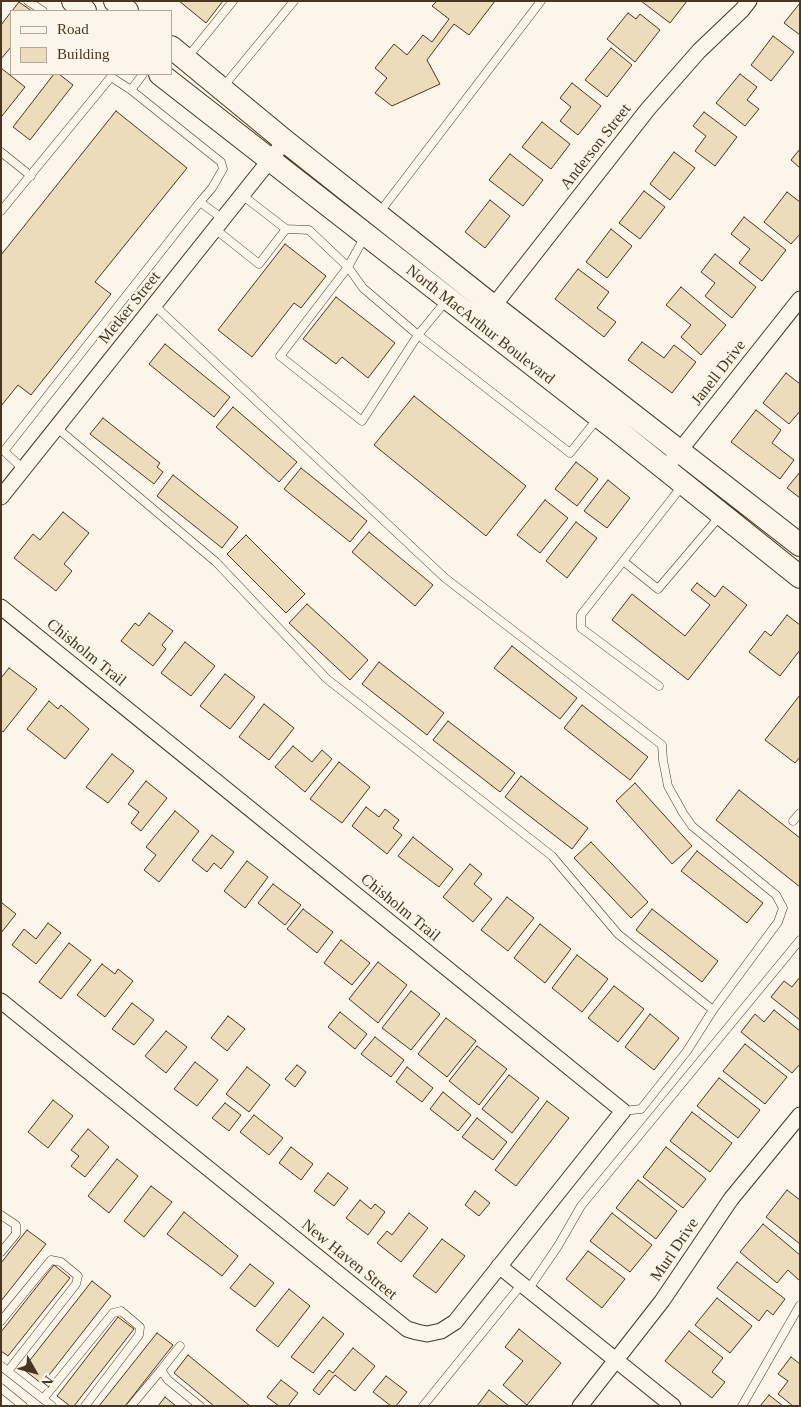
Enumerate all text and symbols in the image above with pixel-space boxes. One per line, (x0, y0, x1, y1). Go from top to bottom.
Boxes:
legend (10, 10, 172, 75)
text: Road (57, 21, 89, 37)
text: Building (57, 46, 110, 62)
street label: Anderson Street (557, 100, 635, 194)
street label: North MacArthur Boulevard (402, 261, 558, 389)
street label: Metker Street (95, 268, 165, 348)
street label: Janell Drive (688, 336, 750, 410)
street label: Chisholm Trail (42, 615, 130, 691)
street label: Chisholm Trail (356, 870, 444, 946)
street label: Murl Drive (647, 1215, 703, 1285)
street label: New Haven Street (297, 1216, 401, 1304)
north arrow (10, 1347, 60, 1397)
text: N (38, 1373, 56, 1390)

